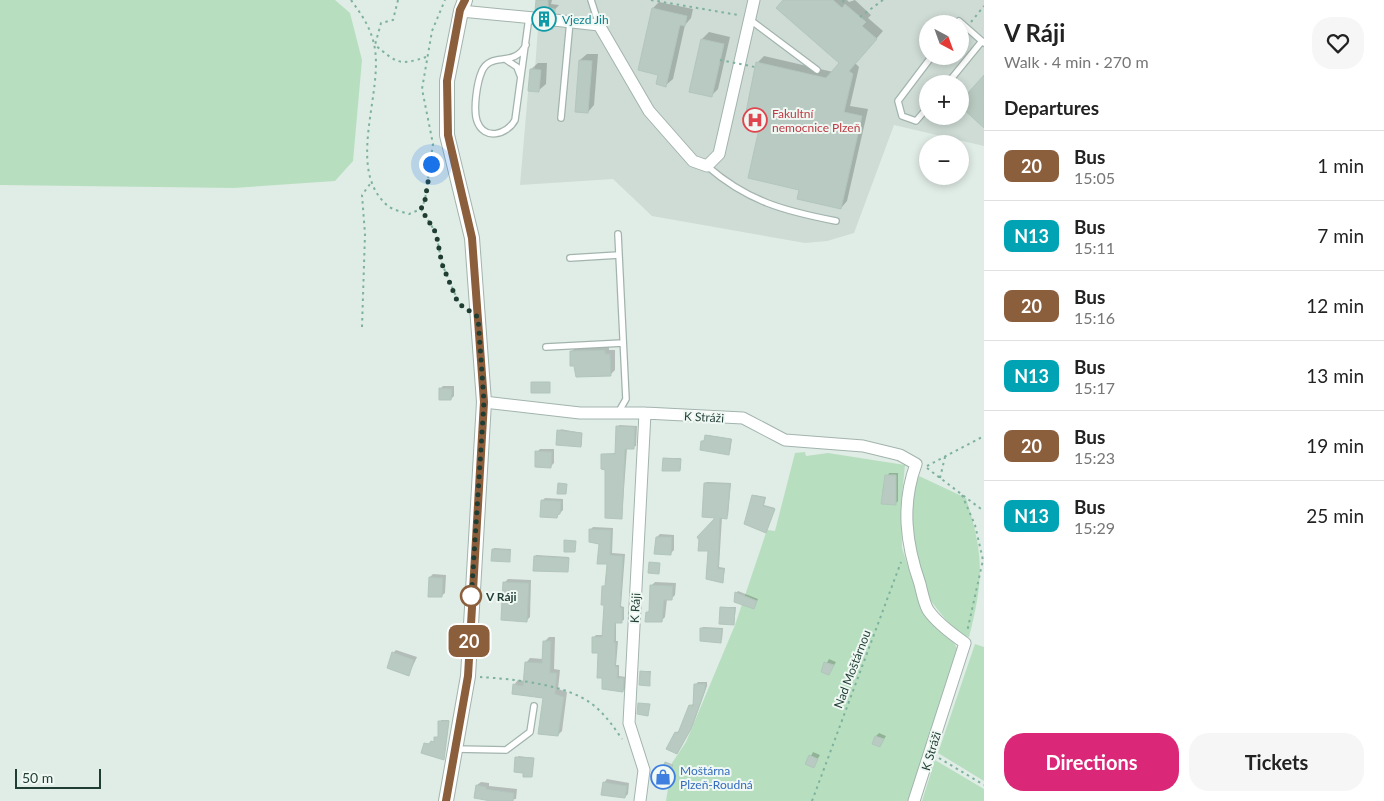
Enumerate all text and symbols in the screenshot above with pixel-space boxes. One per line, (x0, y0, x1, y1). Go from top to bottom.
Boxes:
building icon: Vjezd Jih (531, 6, 557, 32)
place label: Vjezd Jih (562, 12, 609, 27)
north arrow (919, 15, 969, 65)
map controls (919, 15, 969, 185)
button: heart (1312, 17, 1364, 69)
text: V Ráji (1004, 18, 1065, 47)
text: Walk · 4 min · 270 m (1004, 52, 1149, 71)
button: + (919, 75, 969, 125)
text: Departures (1004, 96, 1099, 119)
place label: Fakultní nemocnice Plzeň (772, 106, 860, 135)
hospital icon: Fakultní nemocnice Plzeň (742, 107, 768, 133)
button: − (919, 135, 969, 185)
text: Bus (1074, 145, 1105, 168)
your location (419, 152, 444, 177)
text: 1 min (1317, 154, 1364, 177)
text: 20 (1021, 155, 1042, 177)
text: 15:05 (1074, 168, 1115, 187)
text: Bus (1074, 215, 1105, 238)
text: 7 min (1317, 224, 1364, 247)
text: N13 (1014, 225, 1049, 247)
text: 15:11 (1074, 238, 1115, 257)
text: Bus (1074, 285, 1105, 308)
text: 12 min (1306, 294, 1364, 317)
text: 20 (1021, 295, 1042, 317)
text: 15:16 (1074, 308, 1115, 327)
text: Bus (1074, 355, 1105, 378)
text: 13 min (1306, 364, 1364, 387)
text: N13 (1014, 365, 1049, 387)
text: 15:17 (1074, 378, 1115, 397)
street label: K Stráži (684, 408, 725, 426)
text: Bus (1074, 425, 1105, 448)
text: 19 min (1306, 434, 1364, 457)
text: 20 (1021, 435, 1042, 457)
text: 15:23 (1074, 448, 1115, 467)
text: Bus (1074, 495, 1105, 518)
text: 25 min (1306, 504, 1364, 527)
text: N13 (1014, 505, 1049, 527)
text: 15:29 (1074, 518, 1115, 537)
marker: V Ráji (460, 585, 482, 607)
place label: V Ráji (485, 589, 517, 604)
street label: K Ráji (627, 592, 643, 623)
line badge: 20 (446, 625, 492, 657)
street label: Nad Moštárnou (830, 628, 874, 710)
text: 20 (459, 630, 479, 652)
street label: K Stráži (918, 730, 944, 772)
button: Directions (1004, 733, 1179, 791)
button: Tickets (1189, 733, 1364, 791)
place label: Moštárna Plzeň-Roudná (680, 763, 753, 792)
shop icon: Moštárna Plzeň-Roudná (650, 764, 676, 790)
scale bar (15, 766, 101, 789)
text: 50 m (22, 769, 53, 786)

